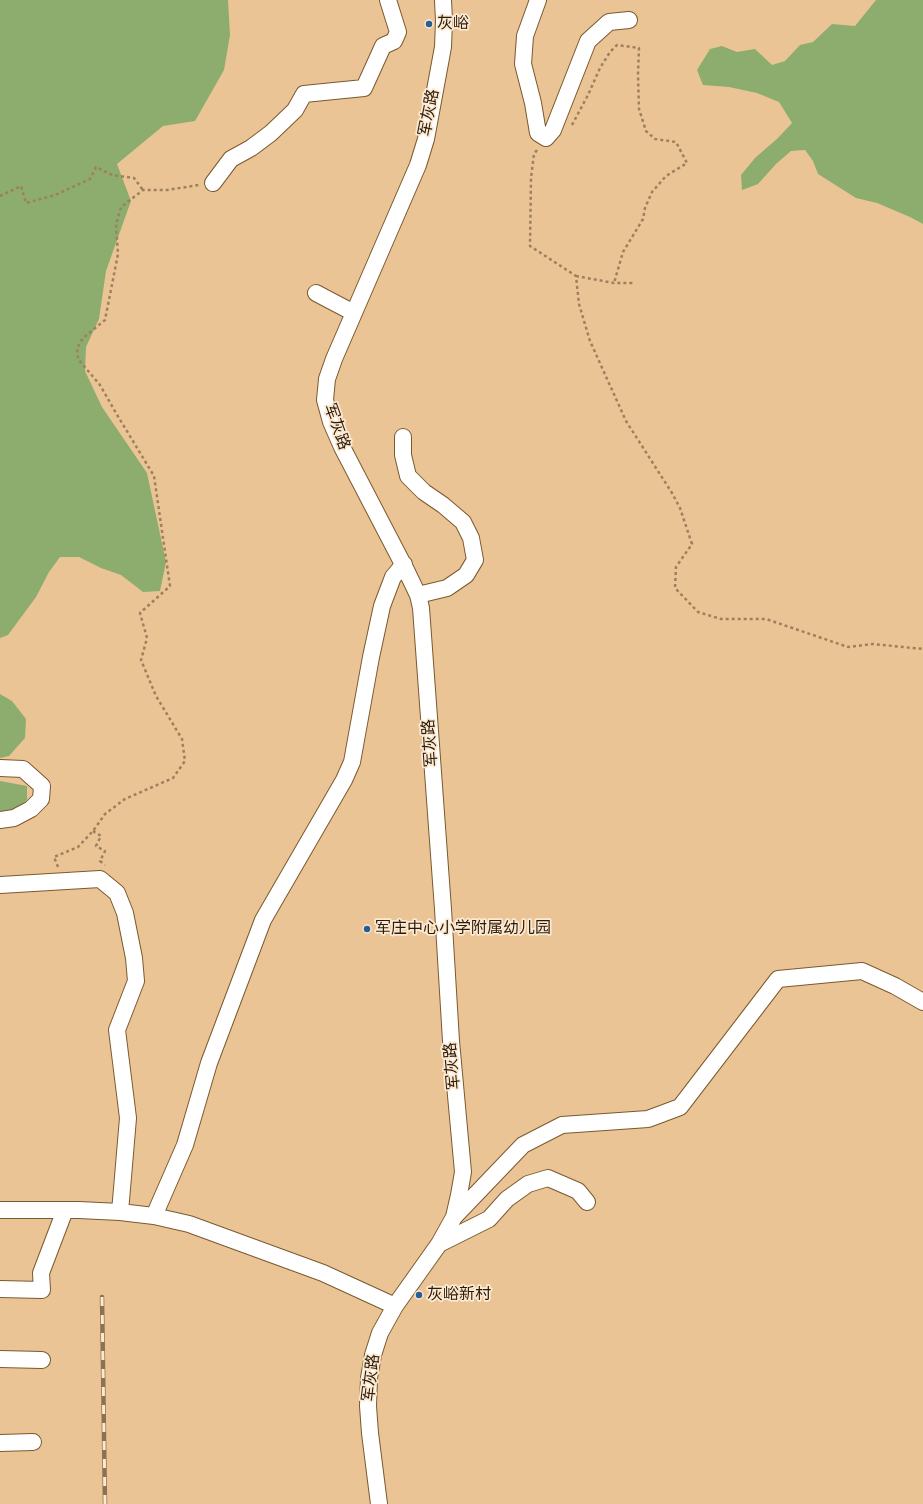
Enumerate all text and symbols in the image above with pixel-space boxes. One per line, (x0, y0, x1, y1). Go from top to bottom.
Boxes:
place label: 灰峪 (437, 14, 469, 34)
marker: 灰峪 (424, 19, 434, 29)
street label: 军灰路 (416, 88, 444, 138)
street label: 军灰路 (319, 401, 353, 453)
street label: 军灰路 (420, 718, 442, 768)
place label: 军庄中心小学附属幼儿园 (375, 919, 551, 939)
marker: 军庄中心小学附属幼儿园 (362, 924, 372, 934)
street label: 军灰路 (441, 1041, 465, 1091)
place label: 灰峪新村 (427, 1285, 491, 1305)
marker: 灰峪新村 (414, 1290, 424, 1300)
street label: 军灰路 (360, 1353, 384, 1403)

